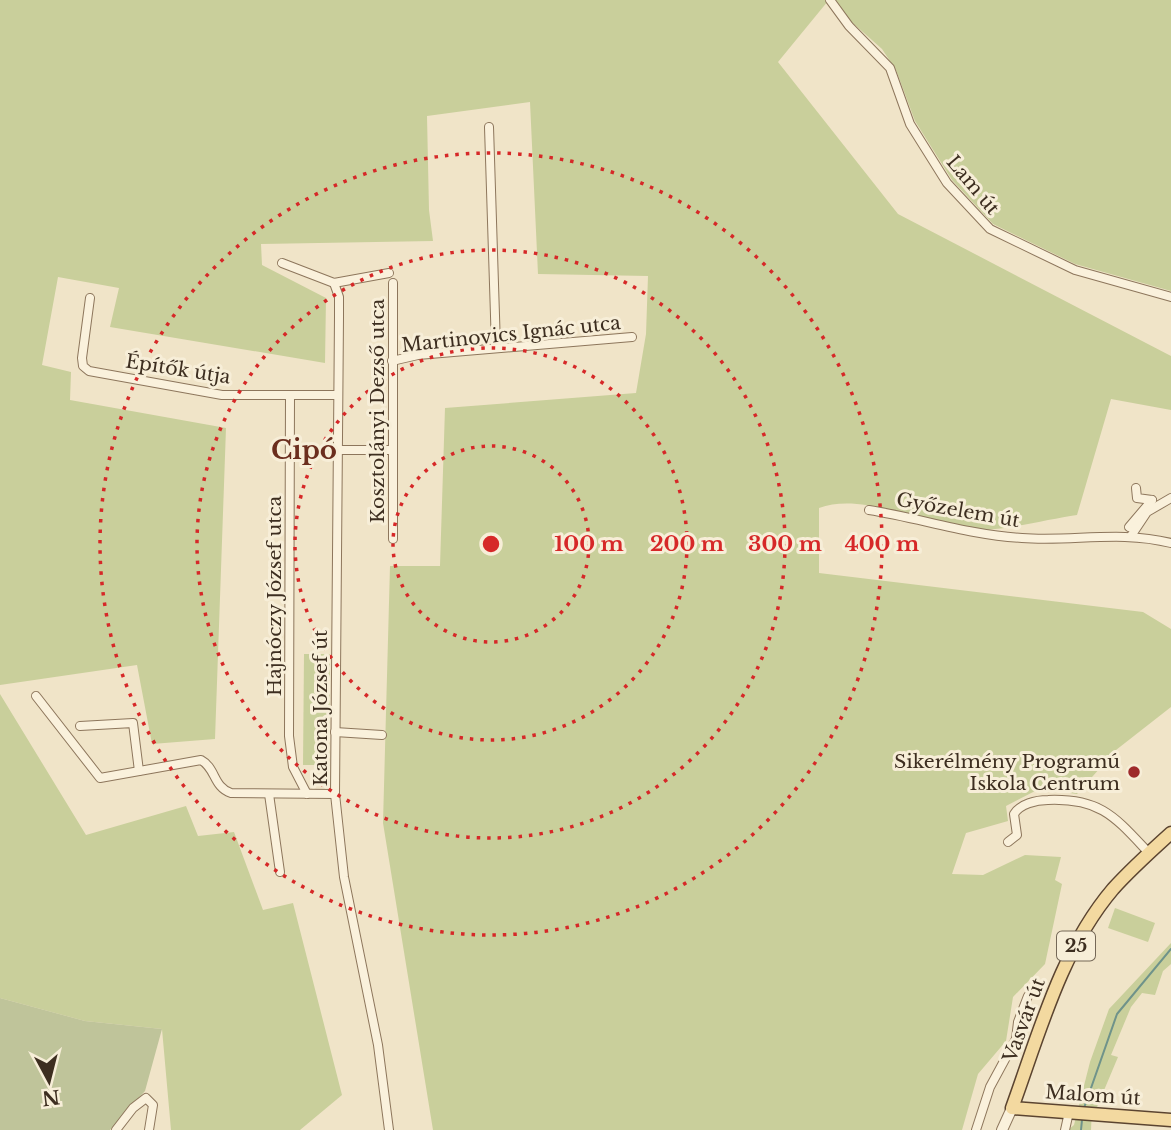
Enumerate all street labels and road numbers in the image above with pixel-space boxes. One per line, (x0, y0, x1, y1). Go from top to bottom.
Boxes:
street label: Lam út (942, 151, 1005, 220)
street label: Kosztolányi Dezső utca (366, 298, 389, 523)
street label: Martinovics Ignác utca (400, 311, 622, 357)
street label: Építők útja (124, 349, 233, 389)
street label: Győzelem út (895, 488, 1022, 532)
street label: Hajnóczy József utca (263, 495, 286, 696)
street label: Katona József út (309, 629, 332, 786)
road number: 25 (1057, 931, 1095, 960)
street label: Vasvár út (998, 974, 1050, 1066)
street label: Malom út (1045, 1080, 1142, 1110)

